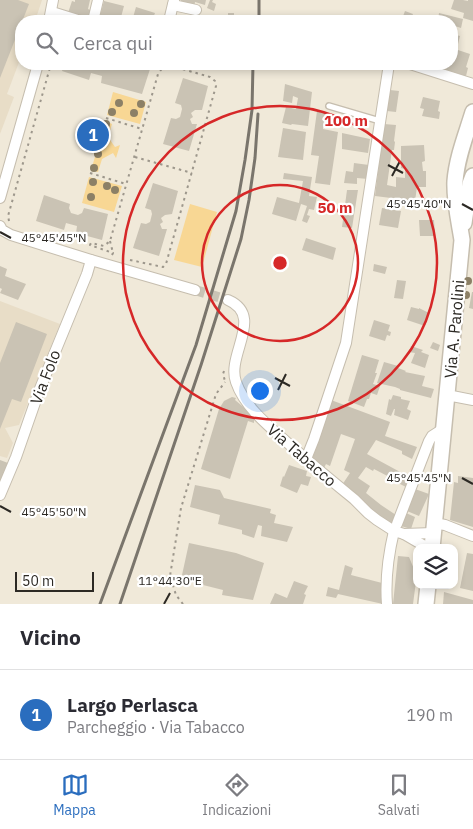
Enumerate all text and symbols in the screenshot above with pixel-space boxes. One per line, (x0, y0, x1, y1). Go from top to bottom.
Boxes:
search box (15, 15, 458, 70)
icon: search (33, 29, 61, 57)
text: Cerca qui (73, 31, 153, 55)
text: 100 m (324, 111, 368, 130)
pin: 1 (77, 116, 109, 154)
text: 45°45'40"N (386, 196, 452, 211)
text: 50 m (318, 198, 352, 217)
text: 45°45'45"N (21, 230, 87, 245)
centre of rings (271, 254, 289, 272)
street label: Via A. Parolini (440, 279, 468, 379)
street label: Via Folo (25, 347, 65, 407)
your location (247, 378, 273, 404)
street label: Via Tabacco (263, 419, 341, 491)
text: 45°45'45"N (386, 470, 452, 485)
text: 45°45'50"N (21, 504, 87, 519)
map controls (413, 544, 458, 589)
button: layers (413, 544, 458, 589)
scale bar (15, 569, 94, 592)
text: 50 m (22, 572, 54, 590)
text: 11°44'30"E (138, 573, 202, 588)
text: Vicino (20, 623, 81, 651)
text: Largo Perlasca (67, 693, 198, 717)
text: 1 (31, 705, 41, 725)
text: 190 m (406, 705, 453, 725)
text: Parcheggio · Via Tabacco (67, 717, 245, 737)
tab: Mappa (53, 771, 96, 819)
tab: Indicazioni (202, 771, 271, 819)
tab: Salvati (378, 771, 420, 819)

